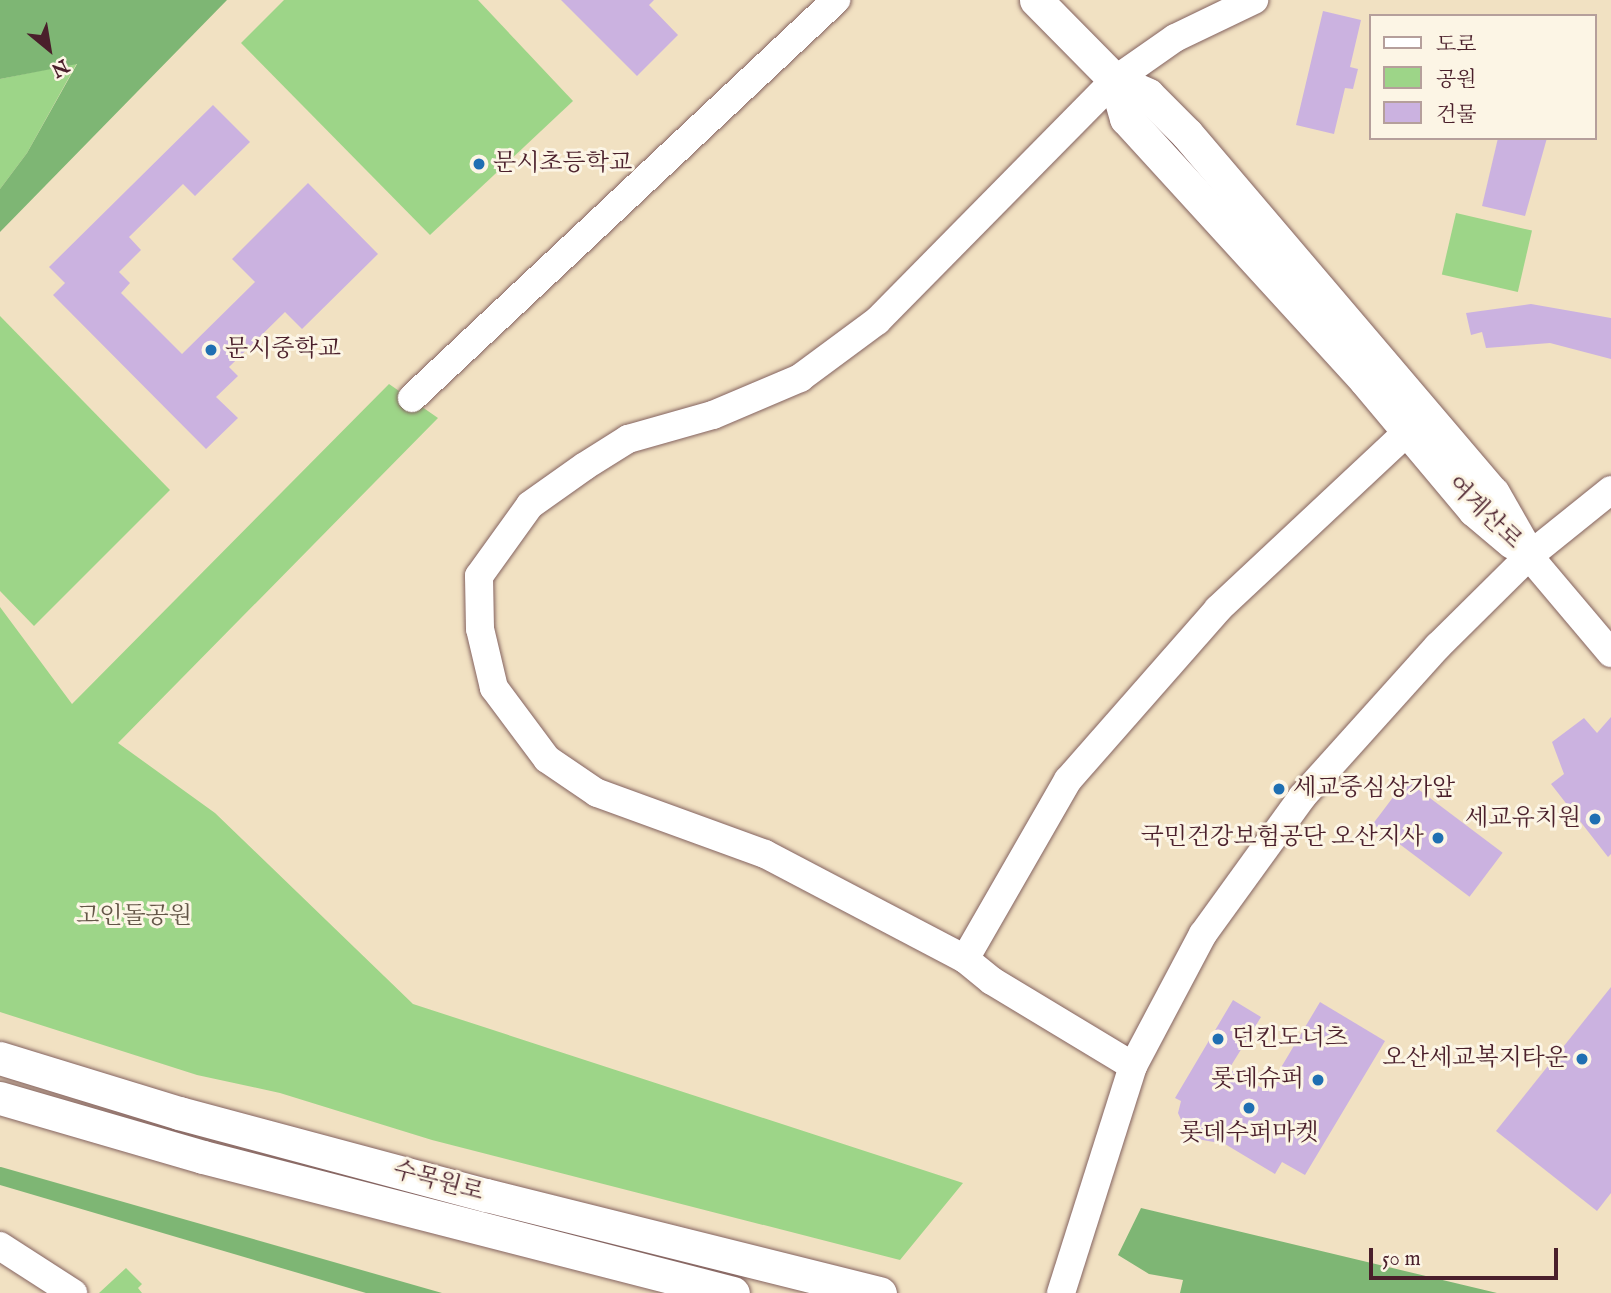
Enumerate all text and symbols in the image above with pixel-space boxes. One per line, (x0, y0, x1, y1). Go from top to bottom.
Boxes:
north arrow (14, 14, 84, 84)
legend (1370, 14, 1597, 140)
text: 도로 (1436, 32, 1477, 59)
text: N (46, 53, 73, 82)
text: 공원 (1436, 67, 1477, 94)
text: 건물 (1436, 102, 1477, 129)
place label: 문시초등학교 (493, 150, 632, 178)
marker: 문시초등학교 (471, 156, 487, 172)
place label: 문시중학교 (225, 336, 341, 364)
marker: 문시중학교 (203, 342, 219, 358)
street label: 여계산로 (1441, 470, 1527, 556)
place label: 세교중심상가앞 (1293, 775, 1455, 803)
marker: 세교중심상가앞 (1271, 781, 1287, 797)
place label: 세교유치원 (1465, 805, 1581, 833)
marker: 세교유치원 (1587, 811, 1603, 827)
place label: 국민건강보험공단 오산지사 (1141, 824, 1424, 852)
marker: 국민건강보험공단 오산지사 (1430, 830, 1446, 846)
park label: 고인돌공원 (76, 903, 192, 931)
place label: 던킨도너츠 (1232, 1025, 1348, 1053)
marker: 던킨도너츠 (1210, 1031, 1226, 1047)
place label: 오산세교복지타운 (1383, 1045, 1568, 1073)
marker: 오산세교복지타운 (1574, 1051, 1590, 1067)
place label: 롯데슈퍼 (1211, 1066, 1304, 1094)
marker: 롯데슈퍼 (1310, 1072, 1326, 1088)
marker: 롯데수퍼마켓 (1241, 1100, 1257, 1116)
place label: 롯데수퍼마켓 (1179, 1120, 1319, 1148)
street label: 수목원로 (389, 1156, 487, 1208)
scale bar (1373, 1234, 1562, 1278)
text: 50 m (1382, 1246, 1421, 1273)

